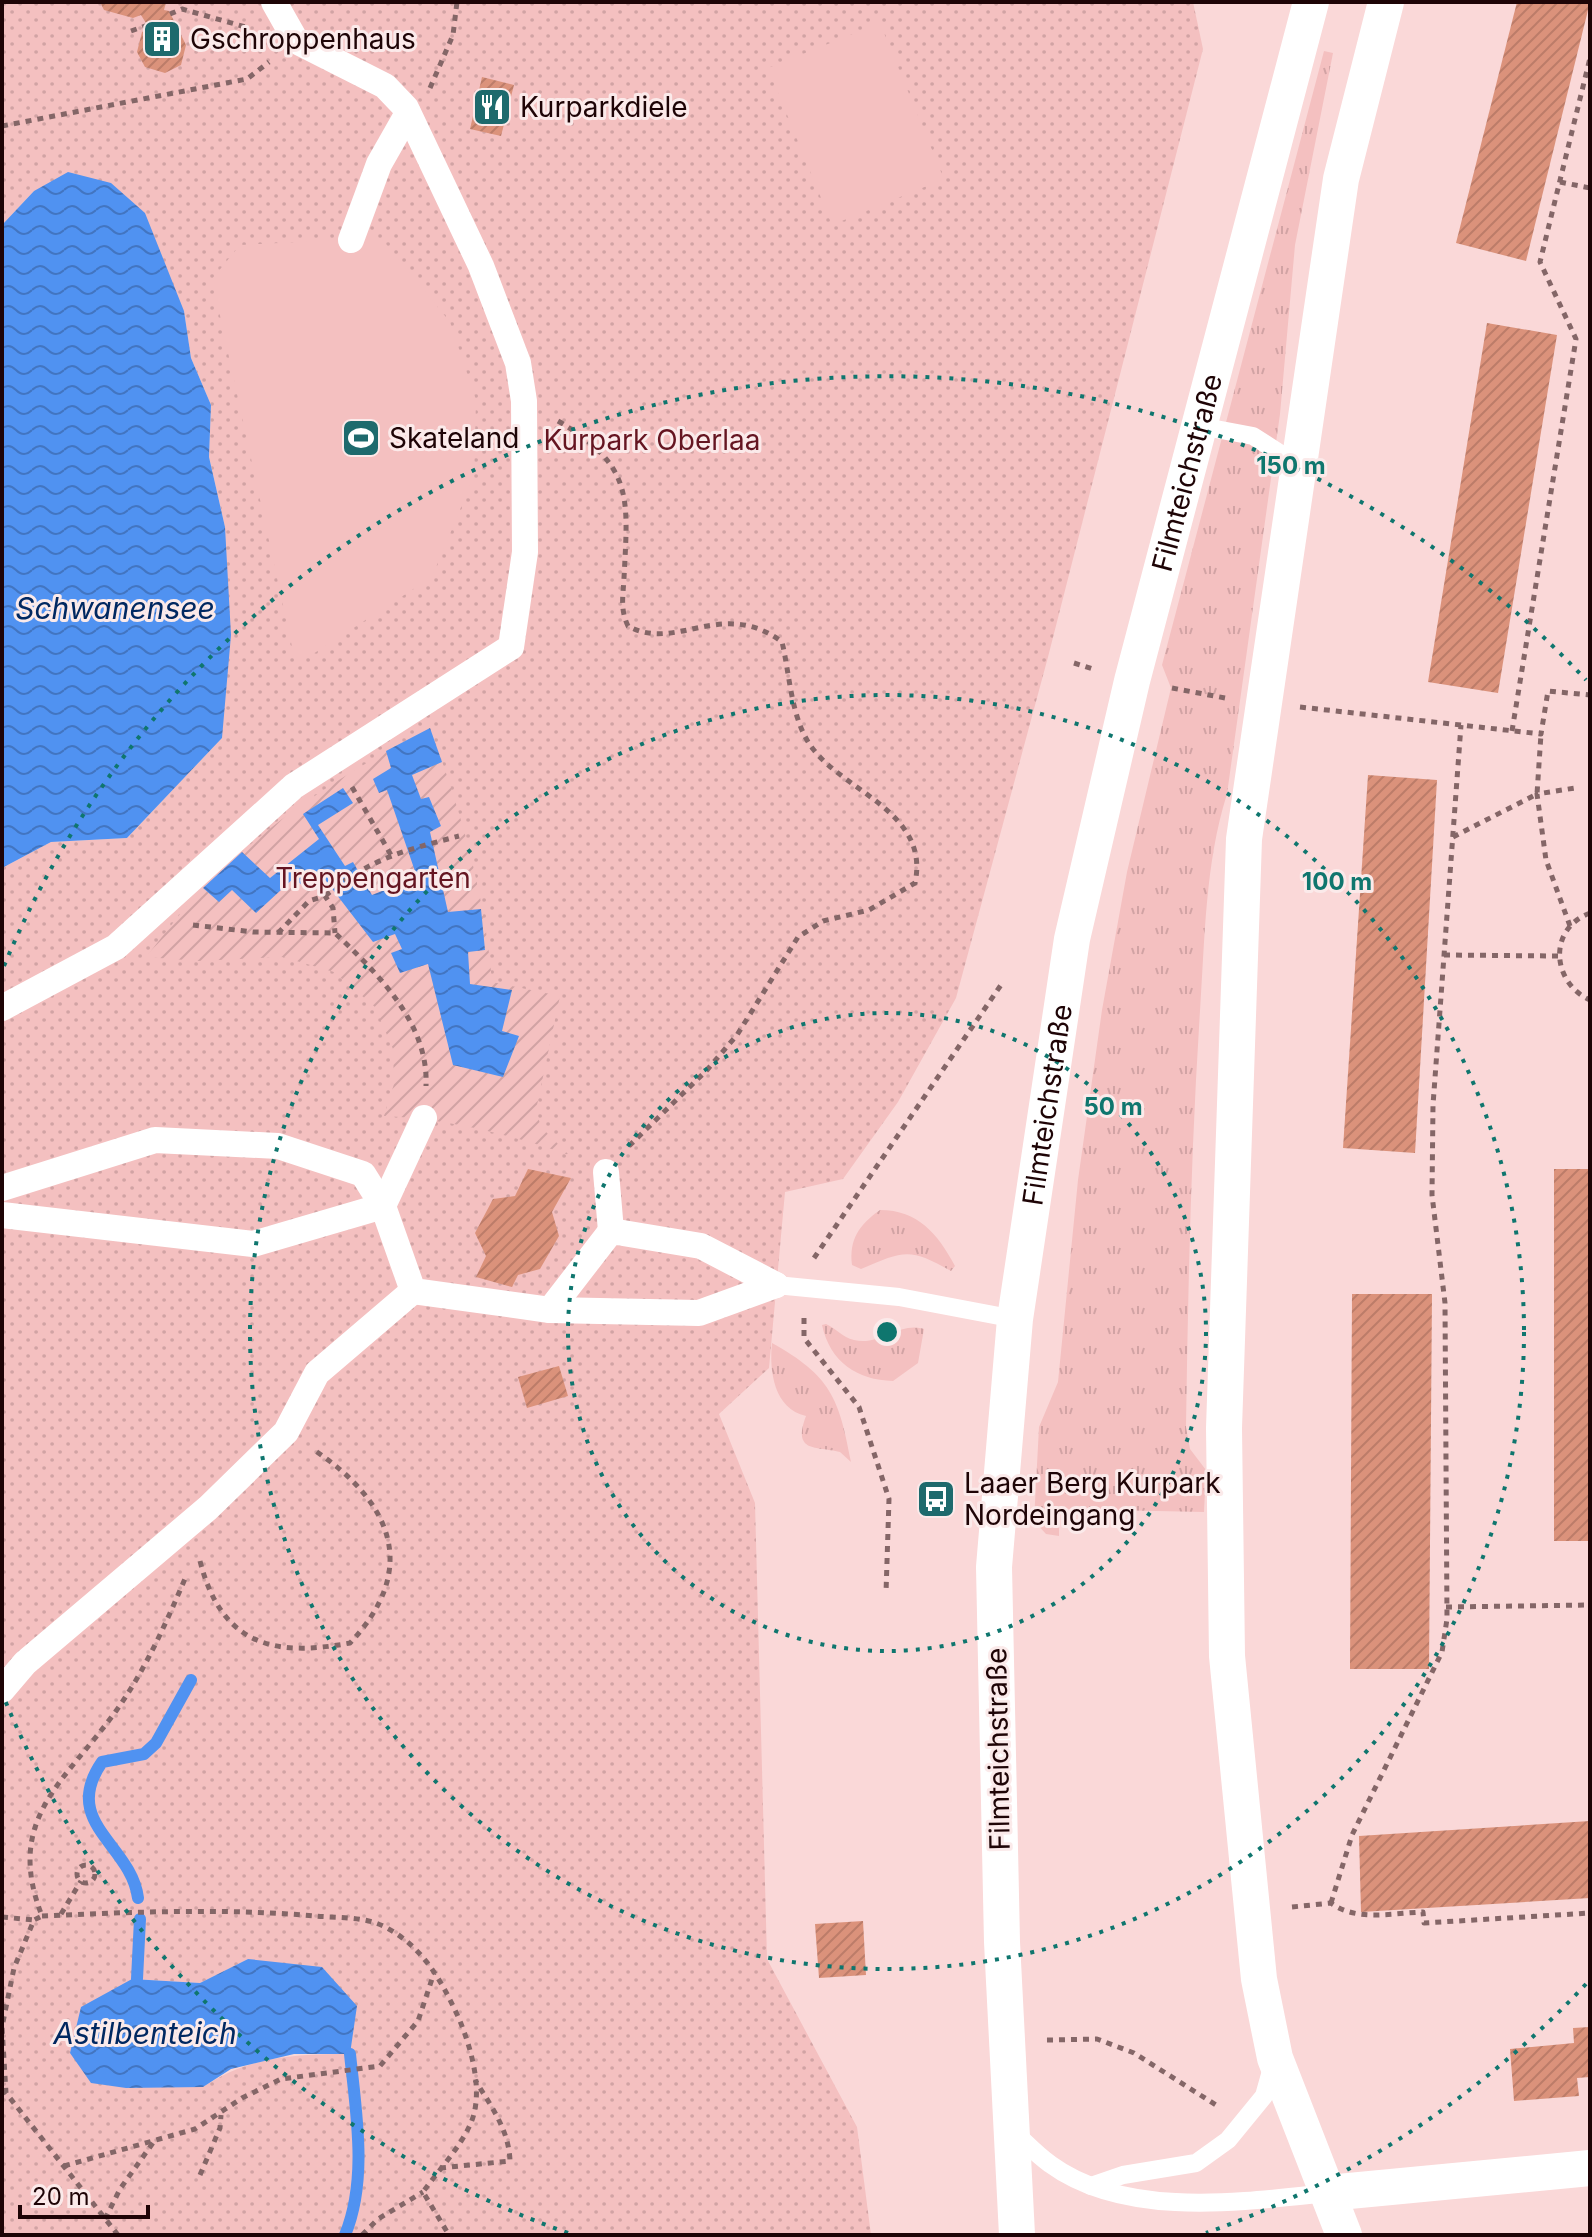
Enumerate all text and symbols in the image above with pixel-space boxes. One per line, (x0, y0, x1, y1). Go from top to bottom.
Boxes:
building icon: Gschroppenhaus (141, 18, 183, 60)
place label: Gschroppenhaus (190, 22, 416, 56)
restaurant icon: Kurparkdiele (471, 86, 513, 128)
place label: Kurparkdiele (520, 90, 688, 124)
street label: Filmteichstraße (1145, 370, 1229, 575)
sports icon: Skateland (340, 417, 382, 459)
place label: Skateland (389, 421, 519, 455)
park label: Kurpark Oberlaa (544, 423, 760, 457)
text: 150 m (1256, 451, 1326, 480)
water label: Schwanensee (15, 590, 215, 626)
park label: Treppengarten (275, 861, 471, 895)
text: 100 m (1302, 867, 1372, 896)
street label: Filmteichstraße (1015, 1002, 1079, 1208)
text: 50 m (1083, 1092, 1143, 1121)
centre of rings (873, 1318, 901, 1346)
place label: Laaer Berg Kurpark Nordeingang (964, 1466, 1221, 1532)
bus stop icon: Laaer Berg Kurpark Nordeingang (915, 1478, 957, 1520)
street label: Filmteichstraße (979, 1647, 1017, 1851)
water label: Astilbenteich (52, 2015, 237, 2051)
scale bar (20, 2169, 148, 2219)
text: 20 m (32, 2182, 90, 2211)

